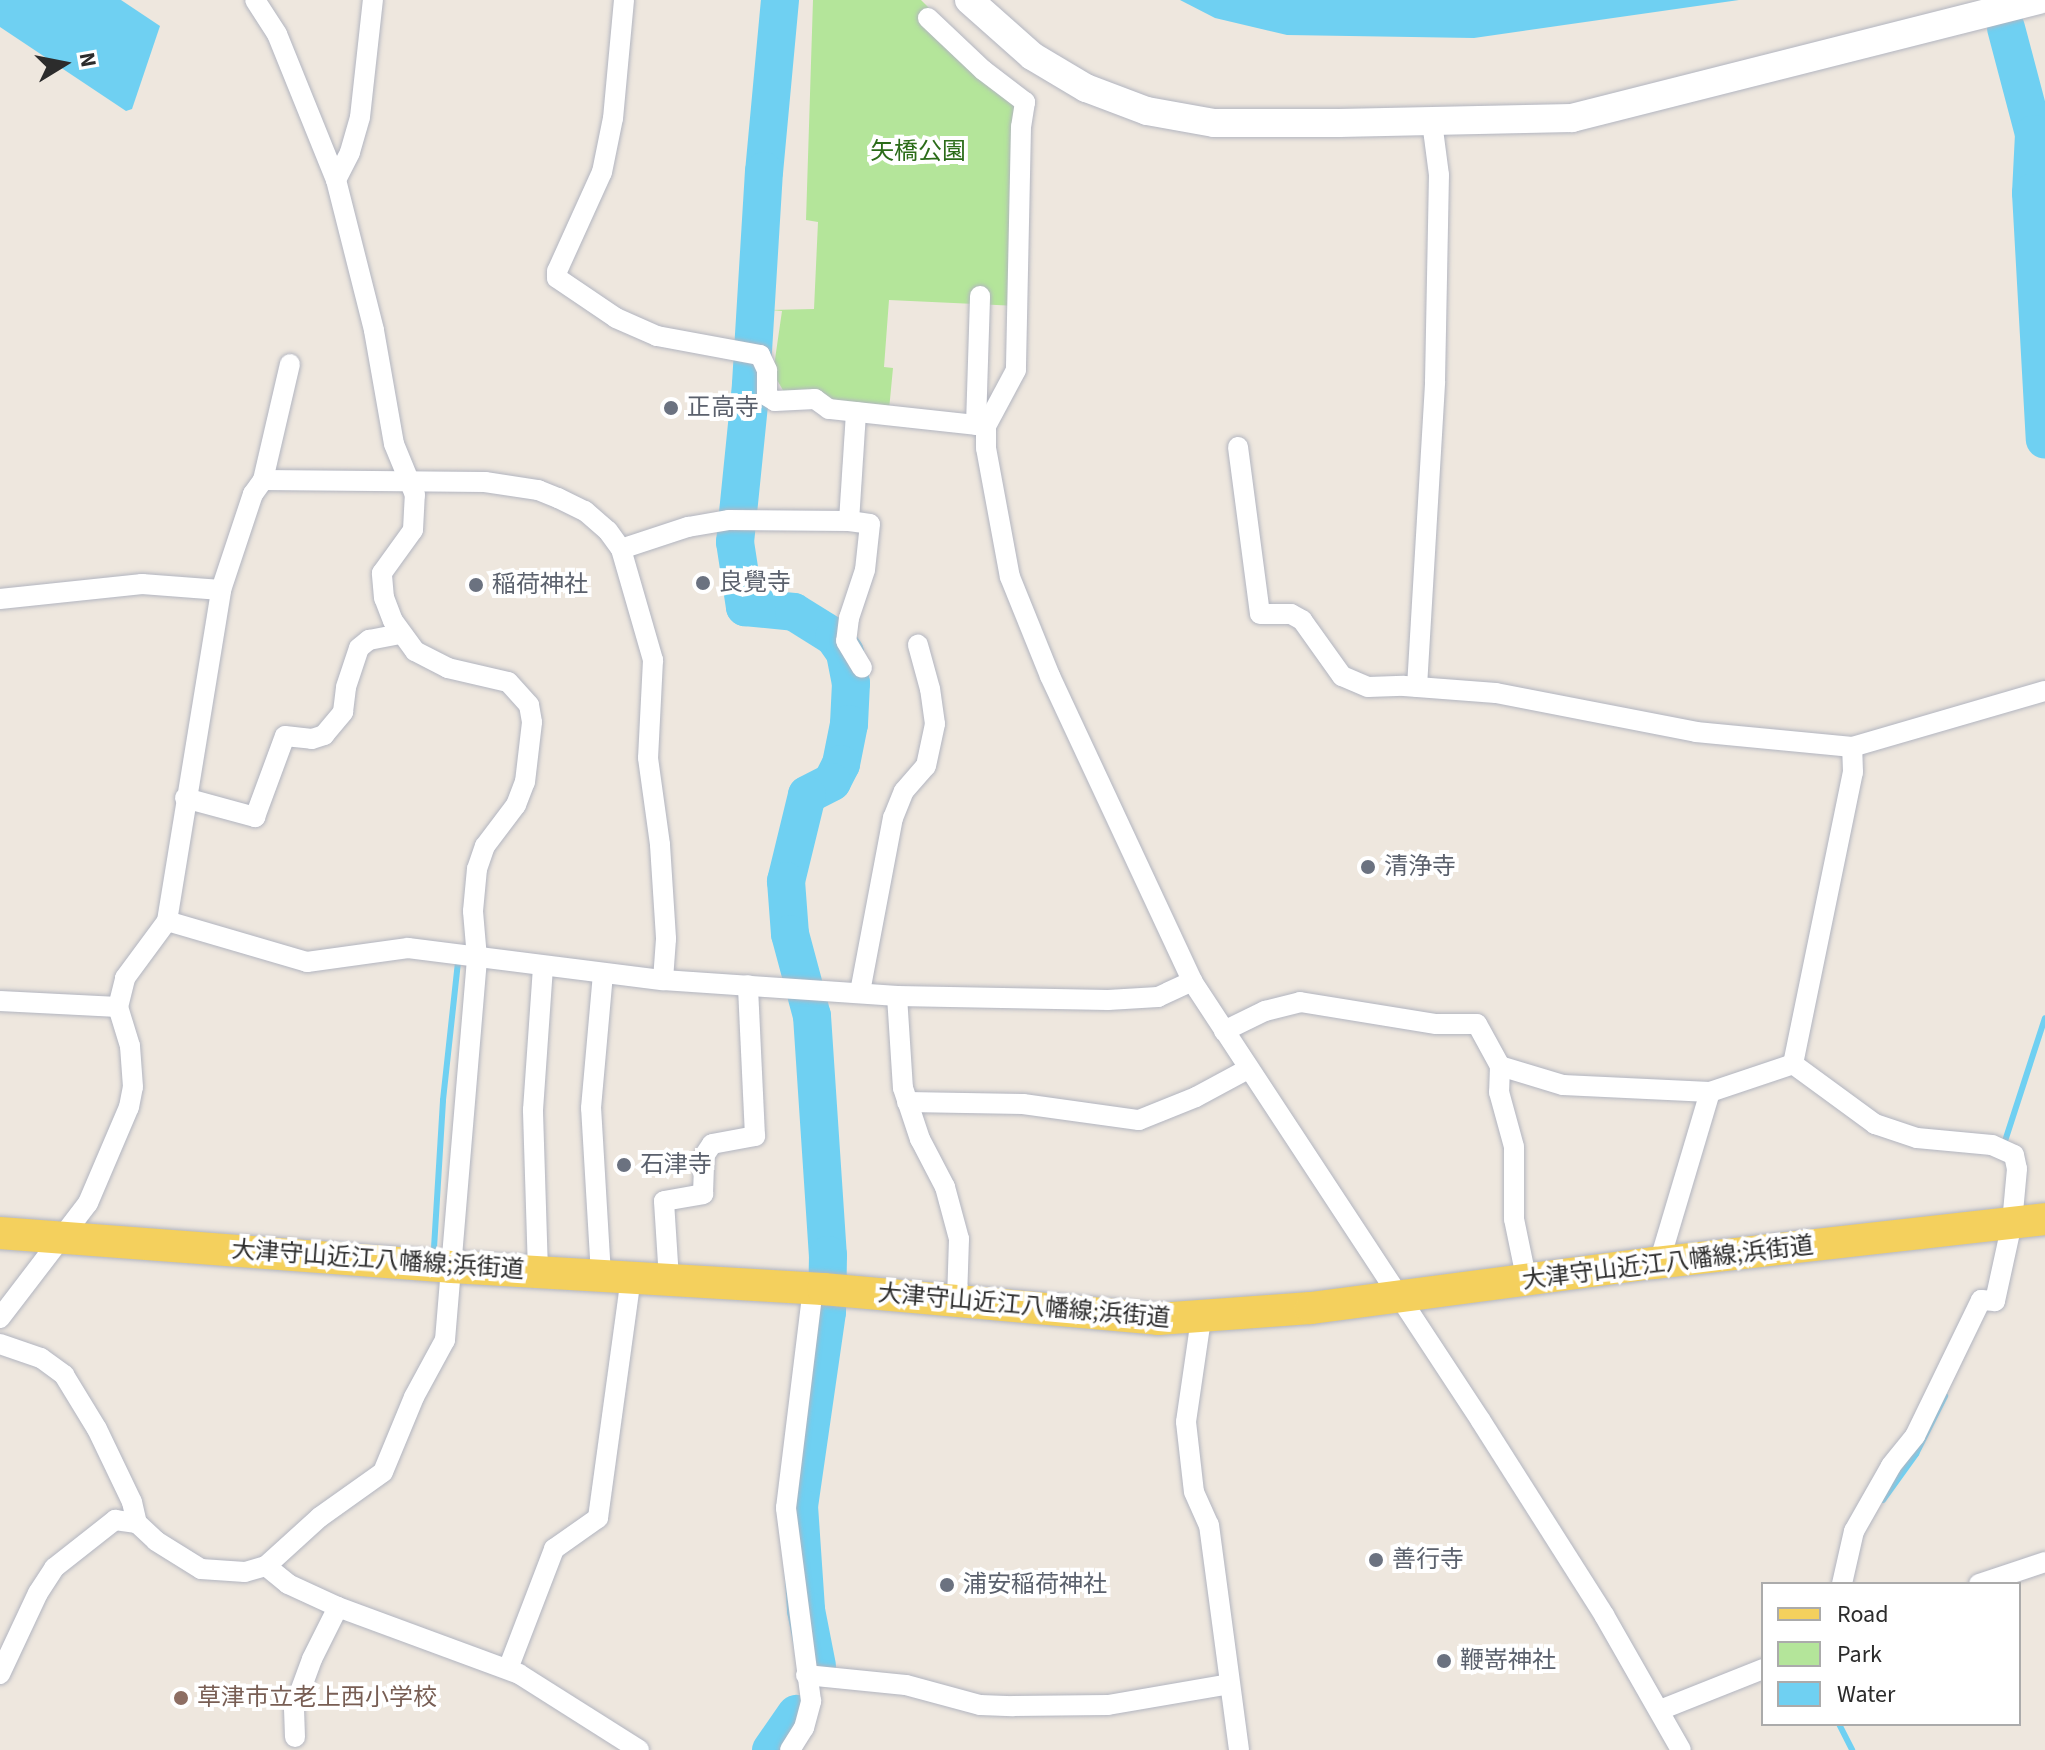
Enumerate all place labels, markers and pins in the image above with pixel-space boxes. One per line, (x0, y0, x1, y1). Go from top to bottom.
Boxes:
place label: 正高寺 (687, 394, 759, 422)
marker: 正高寺 (662, 399, 680, 417)
place label: 良覺寺 (719, 569, 791, 597)
place label: 稲荷神社 (492, 571, 588, 599)
marker: 良覺寺 (694, 574, 712, 592)
marker: 稲荷神社 (467, 576, 485, 594)
place label: 清浄寺 (1384, 853, 1456, 881)
marker: 清浄寺 (1359, 858, 1377, 876)
place label: 石津寺 (640, 1151, 712, 1179)
marker: 石津寺 (615, 1156, 633, 1174)
place label: 善行寺 (1392, 1546, 1464, 1574)
marker: 善行寺 (1367, 1551, 1385, 1569)
place label: 浦安稲荷神社 (963, 1571, 1107, 1599)
marker: 浦安稲荷神社 (938, 1576, 956, 1594)
place label: 鞭嵜神社 (1460, 1647, 1556, 1675)
marker: 鞭嵜神社 (1435, 1652, 1453, 1670)
place label: 草津市立老上西小学校 (197, 1684, 437, 1712)
marker: 草津市立老上西小学校 (172, 1689, 190, 1707)

